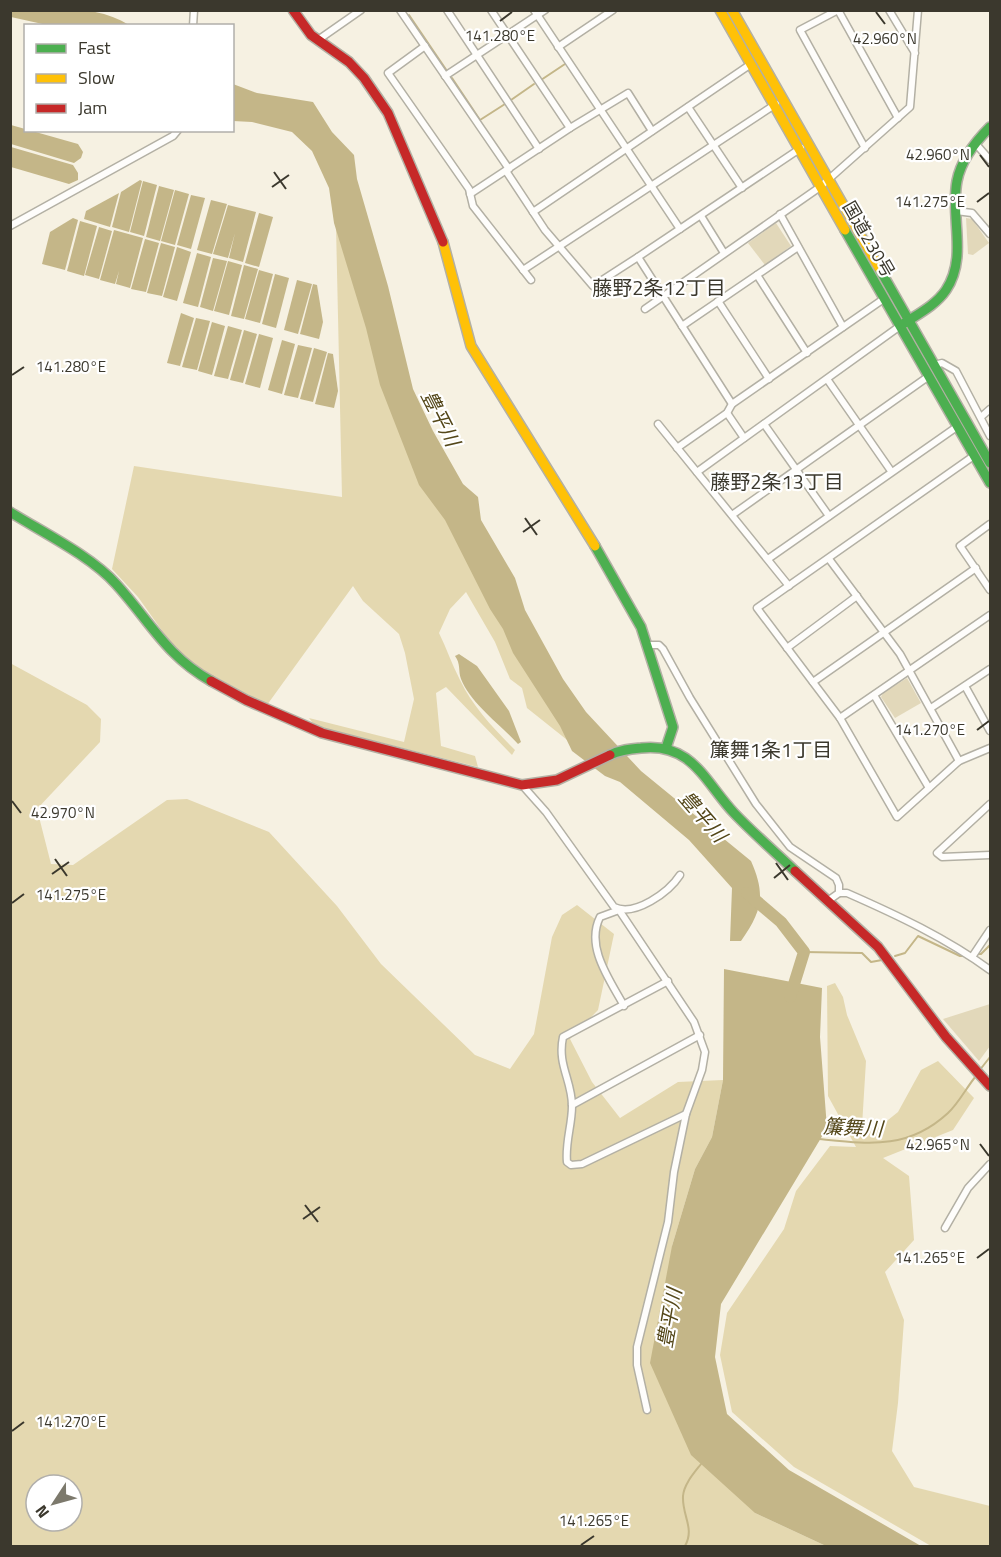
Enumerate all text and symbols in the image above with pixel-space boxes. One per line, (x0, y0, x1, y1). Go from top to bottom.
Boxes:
legend (24, 24, 234, 132)
text: 141.280°E (465, 24, 535, 47)
text: 42.960°N (853, 27, 917, 50)
text: Fast (78, 34, 111, 61)
text: Slow (78, 64, 115, 91)
text: Jam (78, 94, 107, 121)
text: 42.960°N (906, 143, 970, 166)
text: 141.275°E (895, 190, 965, 213)
street label: 国道230号 (836, 196, 902, 282)
district label: 藤野2条12丁目 (592, 272, 726, 303)
text: 141.280°E (36, 355, 106, 378)
water label: 豊平川 (414, 384, 469, 454)
district label: 藤野2条13丁目 (710, 466, 844, 497)
text: 141.270°E (895, 718, 965, 741)
district label: 簾舞1条1丁目 (710, 734, 832, 765)
water label: 豊平川 (672, 783, 736, 850)
text: 42.970°N (31, 801, 95, 824)
text: 141.275°E (36, 883, 106, 906)
water label: 簾舞川 (822, 1110, 886, 1144)
text: 42.965°N (906, 1133, 970, 1156)
text: 141.265°E (895, 1246, 965, 1269)
water label: 豊平川 (649, 1284, 690, 1350)
text: 141.270°E (36, 1410, 106, 1433)
north arrow (24, 1473, 84, 1533)
text: N (29, 1500, 55, 1523)
text: 141.265°E (559, 1509, 629, 1532)

